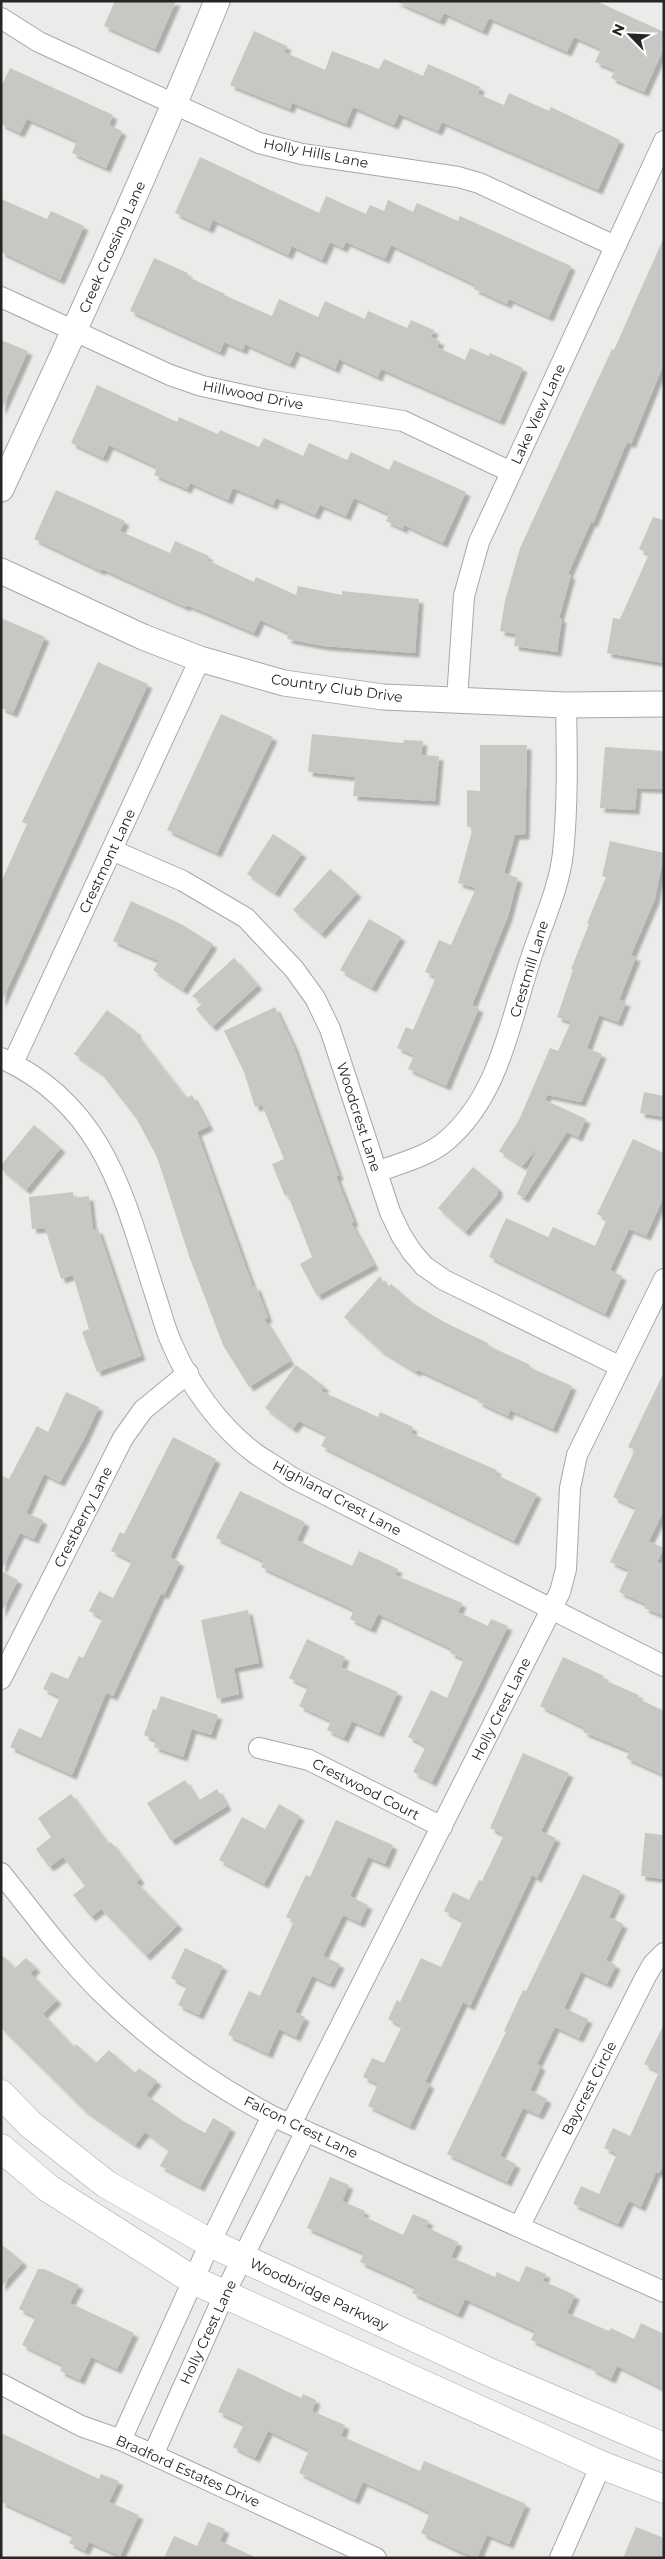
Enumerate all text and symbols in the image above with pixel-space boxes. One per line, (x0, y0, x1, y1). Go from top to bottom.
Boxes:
north arrow (605, 10, 655, 60)
text: N (608, 21, 629, 39)
street label: Holly Hills Lane (262, 134, 370, 172)
street label: Creek Crossing Lane (75, 178, 149, 316)
street label: Lake View Lane (507, 361, 569, 467)
street label: Hillwood Drive (201, 376, 305, 414)
street label: Country Club Drive (270, 670, 404, 706)
street label: Crestmont Lane (75, 806, 139, 916)
street label: Crestmill Lane (506, 918, 552, 1020)
street label: Woodcrest Lane (333, 1060, 385, 1174)
street label: Highland Crest Lane (270, 1456, 404, 1540)
street label: Crestberry Lane (50, 1463, 116, 1571)
street label: Holly Crest Lane (467, 1654, 535, 1764)
street label: Crestwood Court (309, 1754, 423, 1824)
street label: Baycrest Circle (558, 2038, 620, 2138)
street label: Falcon Crest Lane (241, 2092, 361, 2162)
street label: Woodbridge Parkway (247, 2254, 392, 2334)
street label: Holly Crest Lane (176, 2277, 240, 2387)
street label: Bradford Estates Drive (113, 2431, 263, 2511)

